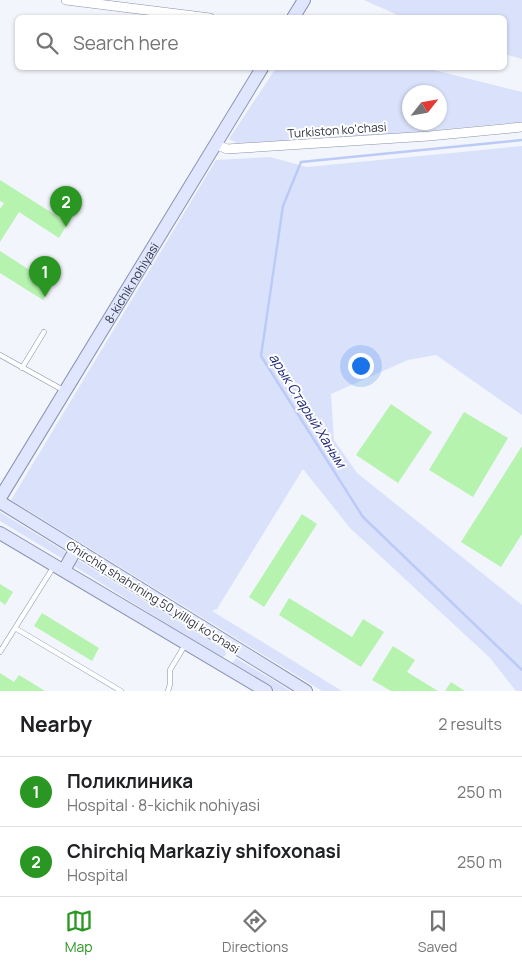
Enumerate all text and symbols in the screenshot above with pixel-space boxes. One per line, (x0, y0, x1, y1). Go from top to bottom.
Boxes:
search box (15, 15, 507, 70)
icon: search (33, 29, 61, 57)
text: Search here (73, 30, 179, 56)
north arrow (402, 85, 447, 130)
street label: Turkiston ko‘chasi (287, 118, 387, 142)
pin: 2 (50, 186, 82, 227)
street label: 8-kichik nohiyasi (100, 239, 162, 326)
pin: 1 (29, 256, 61, 297)
water label: арык Старый Ханым (265, 349, 352, 472)
your location (348, 353, 374, 379)
street label: Chirchiq shahrining 50 yilligi koʻchasi (63, 536, 243, 658)
text: Nearby (20, 710, 92, 738)
text: 2 results (438, 713, 502, 735)
text: Поликлиника (67, 768, 193, 794)
text: 1 (32, 781, 40, 803)
text: 250 m (457, 781, 502, 803)
text: Hospital · 8-kichik nohiyasi (67, 794, 260, 816)
text: Chirchiq Markaziy shifoxonasi (67, 838, 341, 864)
text: 2 (31, 851, 41, 873)
text: 250 m (457, 851, 502, 873)
text: Hospital (67, 864, 128, 886)
tab: Map (65, 907, 93, 956)
tab: Directions (222, 907, 288, 956)
tab: Saved (418, 907, 457, 956)

